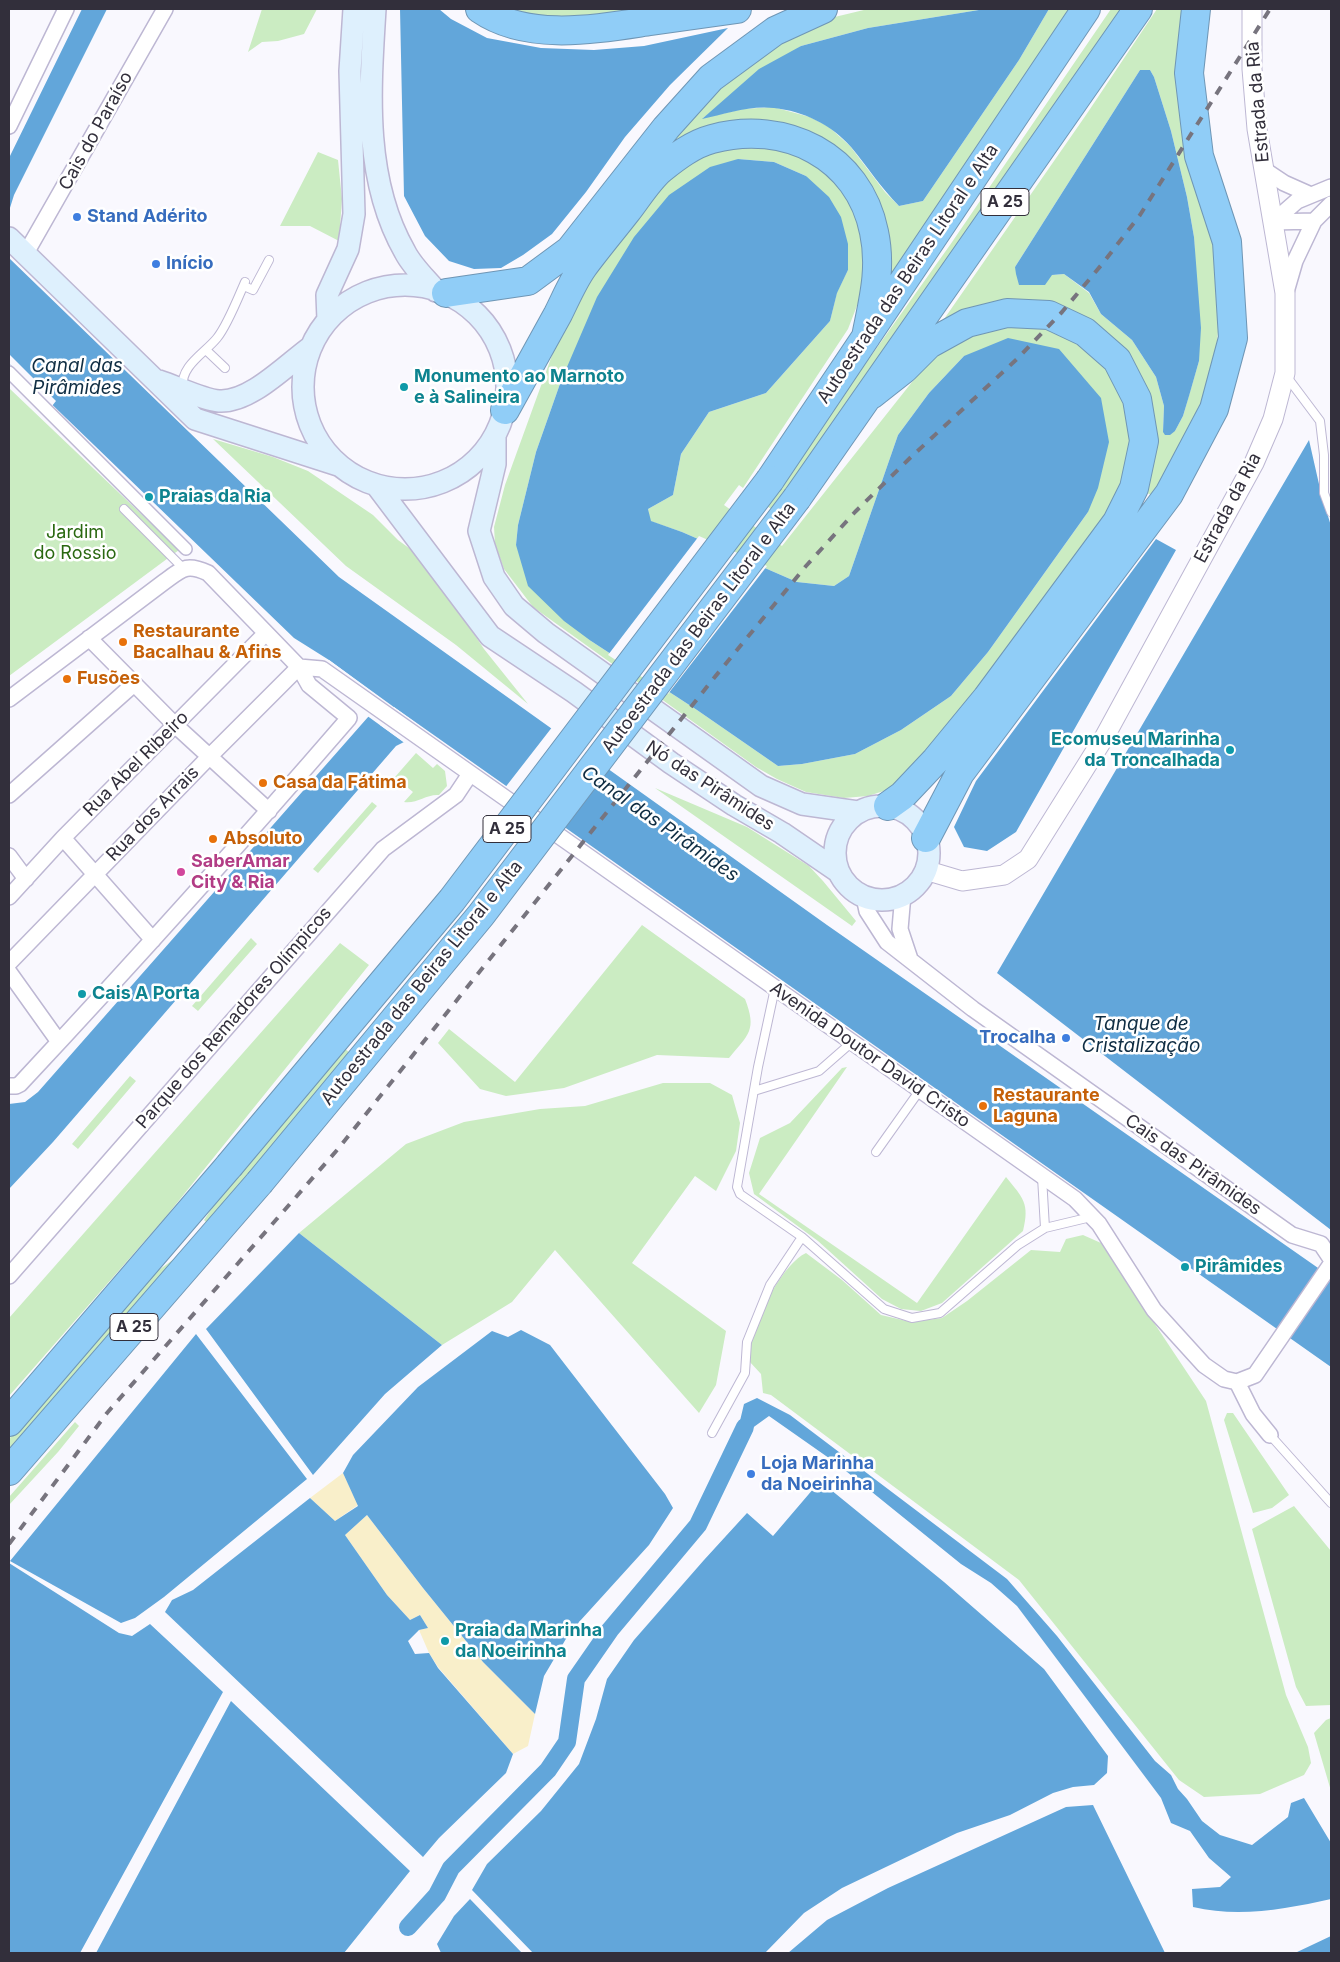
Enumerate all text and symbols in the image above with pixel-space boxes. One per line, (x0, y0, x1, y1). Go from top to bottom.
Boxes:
street label: Estrada da Ria (1242, 41, 1274, 163)
street label: Cais do Paraíso (55, 68, 137, 194)
street label: Autoestrada das Beiras Litoral e Alta (813, 140, 1003, 408)
road number: A 25 (981, 188, 1029, 216)
place label: Stand Adérito (87, 206, 208, 228)
marker: Stand Adérito (71, 211, 83, 223)
place label: Início (166, 253, 214, 275)
marker: Início (150, 258, 162, 270)
water label: Canal das Pirâmides (31, 355, 123, 399)
place label: Monumento ao Marnoto e à Salineira (414, 366, 624, 408)
marker: Monumento ao Marnoto e à Salineira (398, 381, 410, 393)
street label: Estrada da Ria (1190, 449, 1266, 567)
place label: Praias da Ria (159, 486, 271, 508)
marker: Praias da Ria (143, 491, 155, 503)
street label: Autoestrada das Beiras Litoral e Alta (598, 498, 800, 758)
park label: Jardim do Rossio (33, 522, 117, 564)
place label: Restaurante Bacalhau & Afins (133, 621, 282, 664)
marker: Restaurante Bacalhau & Afins (117, 636, 129, 648)
place label: Fusões (77, 668, 140, 690)
marker: Fusões (61, 673, 73, 685)
street label: Rua Abel Ribeiro (79, 707, 193, 821)
place label: Ecomuseu Marinha da Troncalhada (1051, 729, 1220, 772)
street label: Nó das Pirâmides (642, 736, 778, 836)
marker: Ecomuseu Marinha da Troncalhada (1224, 744, 1236, 756)
water label: Canal das Pirâmides (577, 761, 743, 887)
street label: Rua dos Arrais (102, 762, 204, 866)
place label: Casa da Fátima (273, 772, 407, 794)
marker: Casa da Fátima (257, 777, 269, 789)
road number: A 25 (483, 816, 531, 842)
place label: Absoluto (223, 828, 302, 850)
marker: Absoluto (207, 833, 219, 845)
place label: SaberAmar City & Ria (191, 851, 290, 894)
street label: Autoestrada das Beiras Litoral e Alta (317, 856, 527, 1110)
marker: SaberAmar City & Ria (175, 866, 187, 878)
street label: Parque dos Remadores Olímpicos (132, 903, 336, 1133)
street label: Avenida Doutor David Cristo (766, 978, 974, 1132)
place label: Cais A Porta (92, 983, 200, 1005)
marker: Cais A Porta (76, 988, 88, 1000)
water label: Tanque de Cristalização (1082, 1013, 1200, 1057)
place label: Trocalha (979, 1027, 1056, 1049)
marker: Trocalha (1060, 1032, 1072, 1044)
place label: Restaurante Laguna (993, 1085, 1100, 1128)
marker: Restaurante Laguna (977, 1100, 989, 1112)
street label: Cais das Pirâmides (1121, 1110, 1265, 1220)
place label: Pirâmides (1195, 1256, 1283, 1278)
marker: Pirâmides (1179, 1261, 1191, 1273)
road number: A 25 (110, 1314, 158, 1340)
place label: Loja Marinha da Noeirinha (761, 1453, 874, 1496)
marker: Loja Marinha da Noeirinha (745, 1468, 757, 1480)
place label: Praia da Marinha da Noeirinha (455, 1620, 602, 1662)
marker: Praia da Marinha da Noeirinha (439, 1635, 451, 1647)

